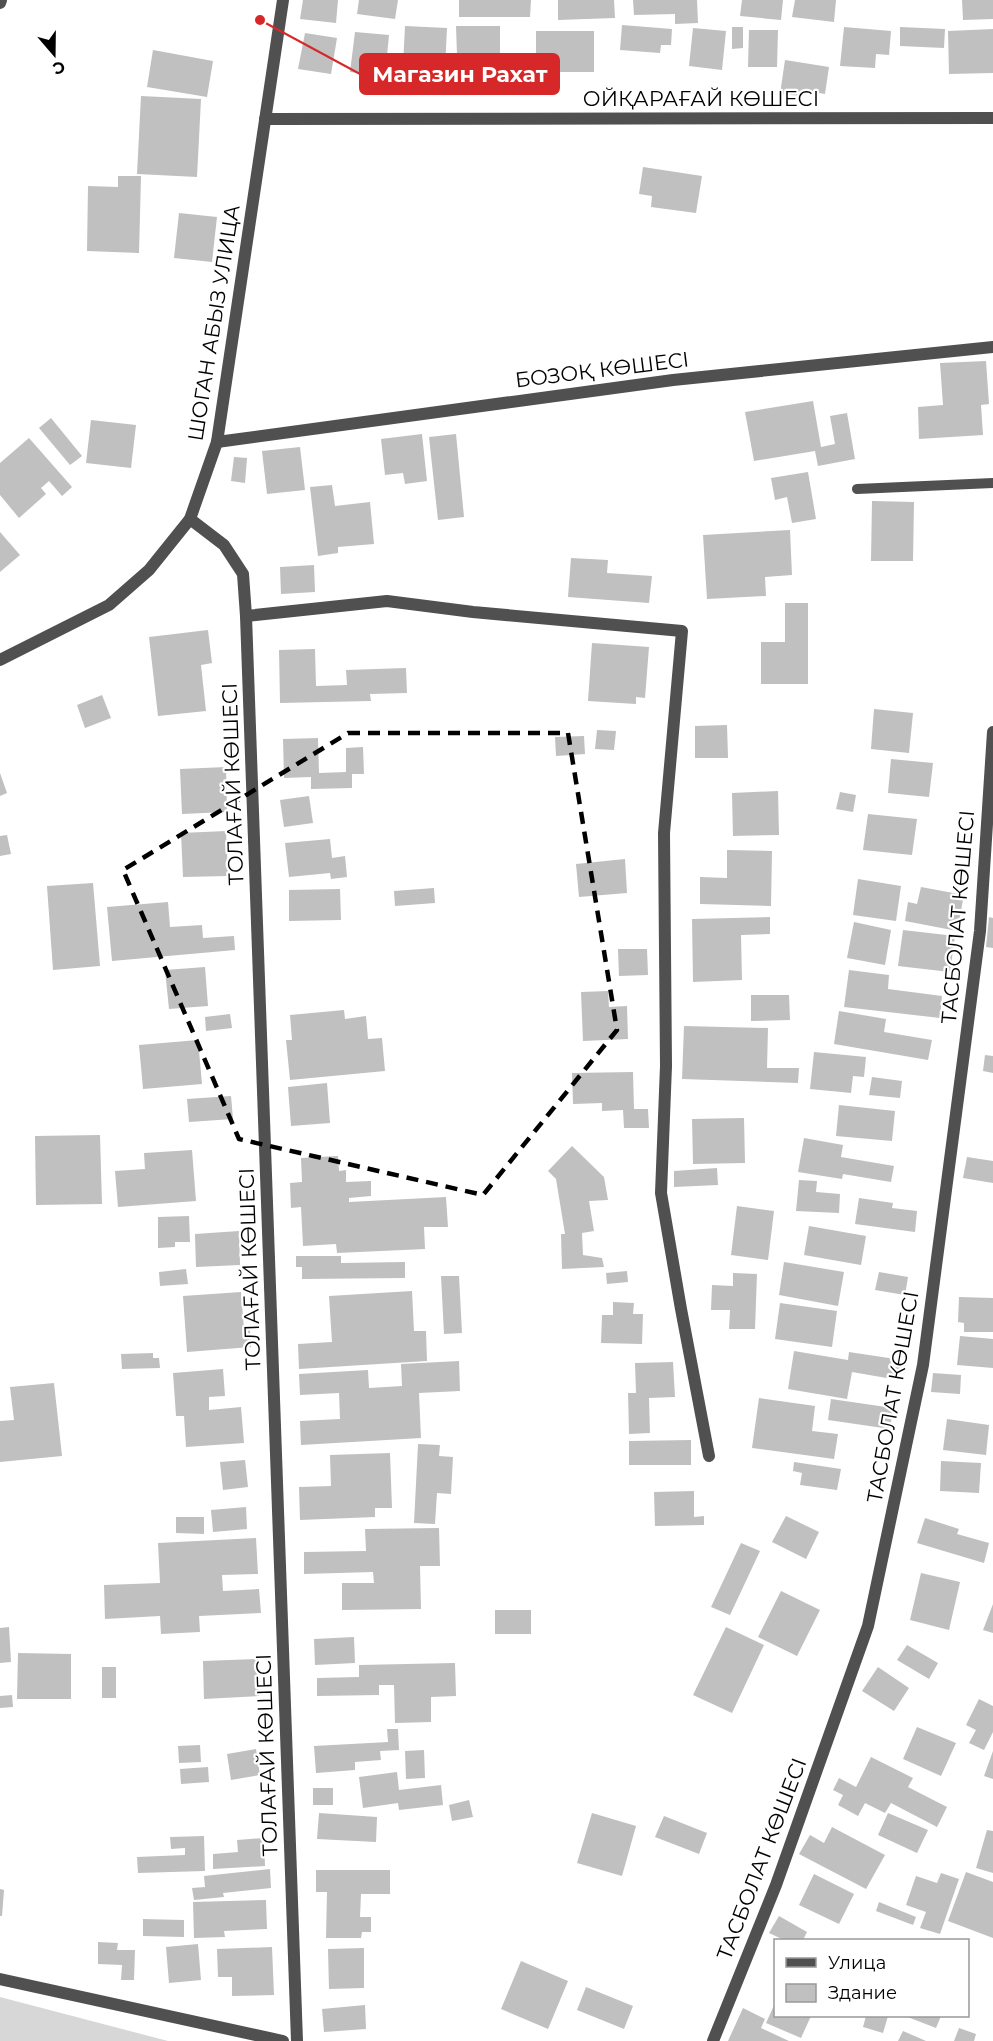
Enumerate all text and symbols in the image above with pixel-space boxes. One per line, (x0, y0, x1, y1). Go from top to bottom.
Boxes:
north arrow (24, 24, 84, 84)
callout: Магазин Рахат (360, 54, 559, 94)
text: С (50, 57, 68, 79)
text: Магазин Рахат (372, 61, 548, 88)
street label: ОЙҚАРАҒАЙ КӨШЕСІ (583, 86, 819, 111)
street label: ШОГАН АБЫЗ УЛИЦА (182, 203, 245, 443)
street label: БОЗОҚ КӨШЕСІ (513, 346, 690, 393)
street label: ТОЛАҒАЙ КӨШЕСІ (216, 682, 249, 886)
street label: ТАСБОЛАТ КӨШЕСІ (936, 809, 979, 1025)
street label: ТОЛАҒАЙ КӨШЕСІ (233, 1167, 266, 1371)
street label: ТАСБОЛАТ КӨШЕСІ (862, 1289, 923, 1505)
street label: ТОЛАҒАЙ КӨШЕСІ (250, 1653, 283, 1857)
street label: ТАСБОЛАТ КӨШЕСІ (711, 1754, 812, 1963)
legend (774, 1939, 969, 2017)
text: Улица (828, 1952, 886, 1974)
text: Здание (828, 1982, 897, 2004)

